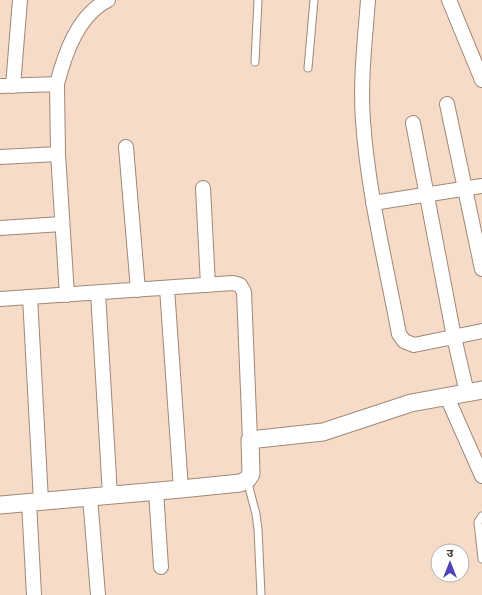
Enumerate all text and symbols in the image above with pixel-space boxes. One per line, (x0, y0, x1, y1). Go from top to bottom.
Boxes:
north arrow (430, 543, 470, 583)
text: उ (447, 547, 454, 560)

